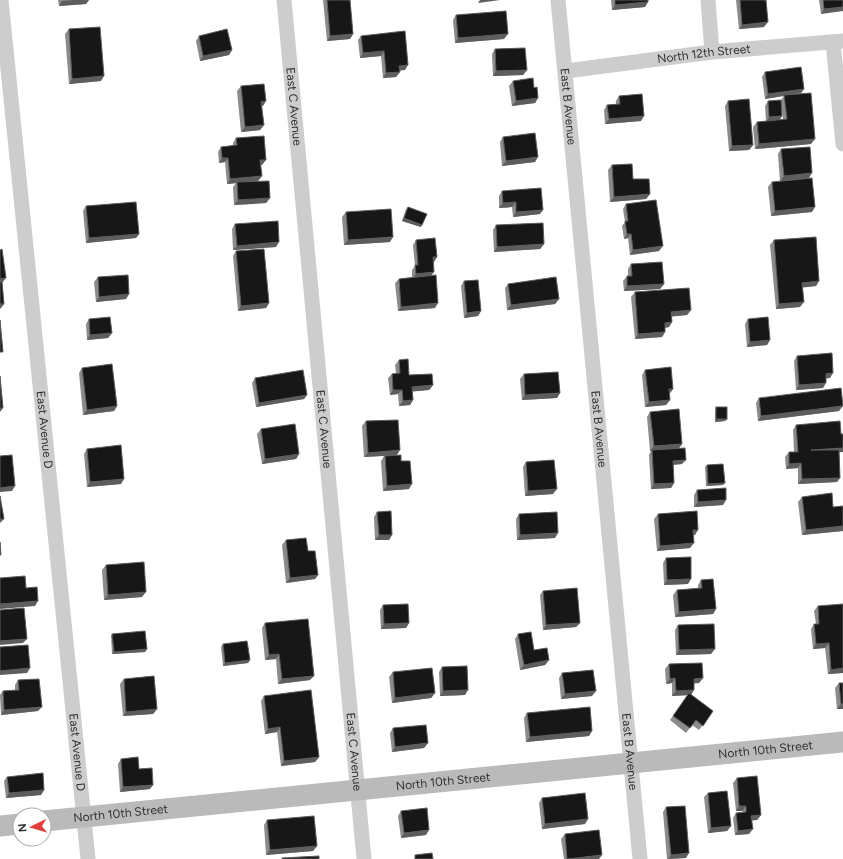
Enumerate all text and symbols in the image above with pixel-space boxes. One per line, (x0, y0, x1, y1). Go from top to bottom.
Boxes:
street label: North 12th Street (656, 42, 752, 66)
street label: East C Avenue (283, 67, 305, 147)
street label: East B Avenue (558, 67, 579, 146)
street label: East C Avenue (313, 389, 335, 469)
street label: East Avenue D (34, 390, 55, 469)
street label: East B Avenue (588, 390, 610, 469)
street label: East C Avenue (343, 712, 365, 792)
street label: East B Avenue (619, 712, 640, 791)
street label: East Avenue D (66, 713, 88, 792)
street label: North 10th Street (717, 738, 814, 761)
street label: North 10th Street (395, 770, 492, 793)
street label: North 10th Street (73, 802, 169, 825)
north arrow (12, 807, 52, 847)
text: N (16, 823, 29, 833)

